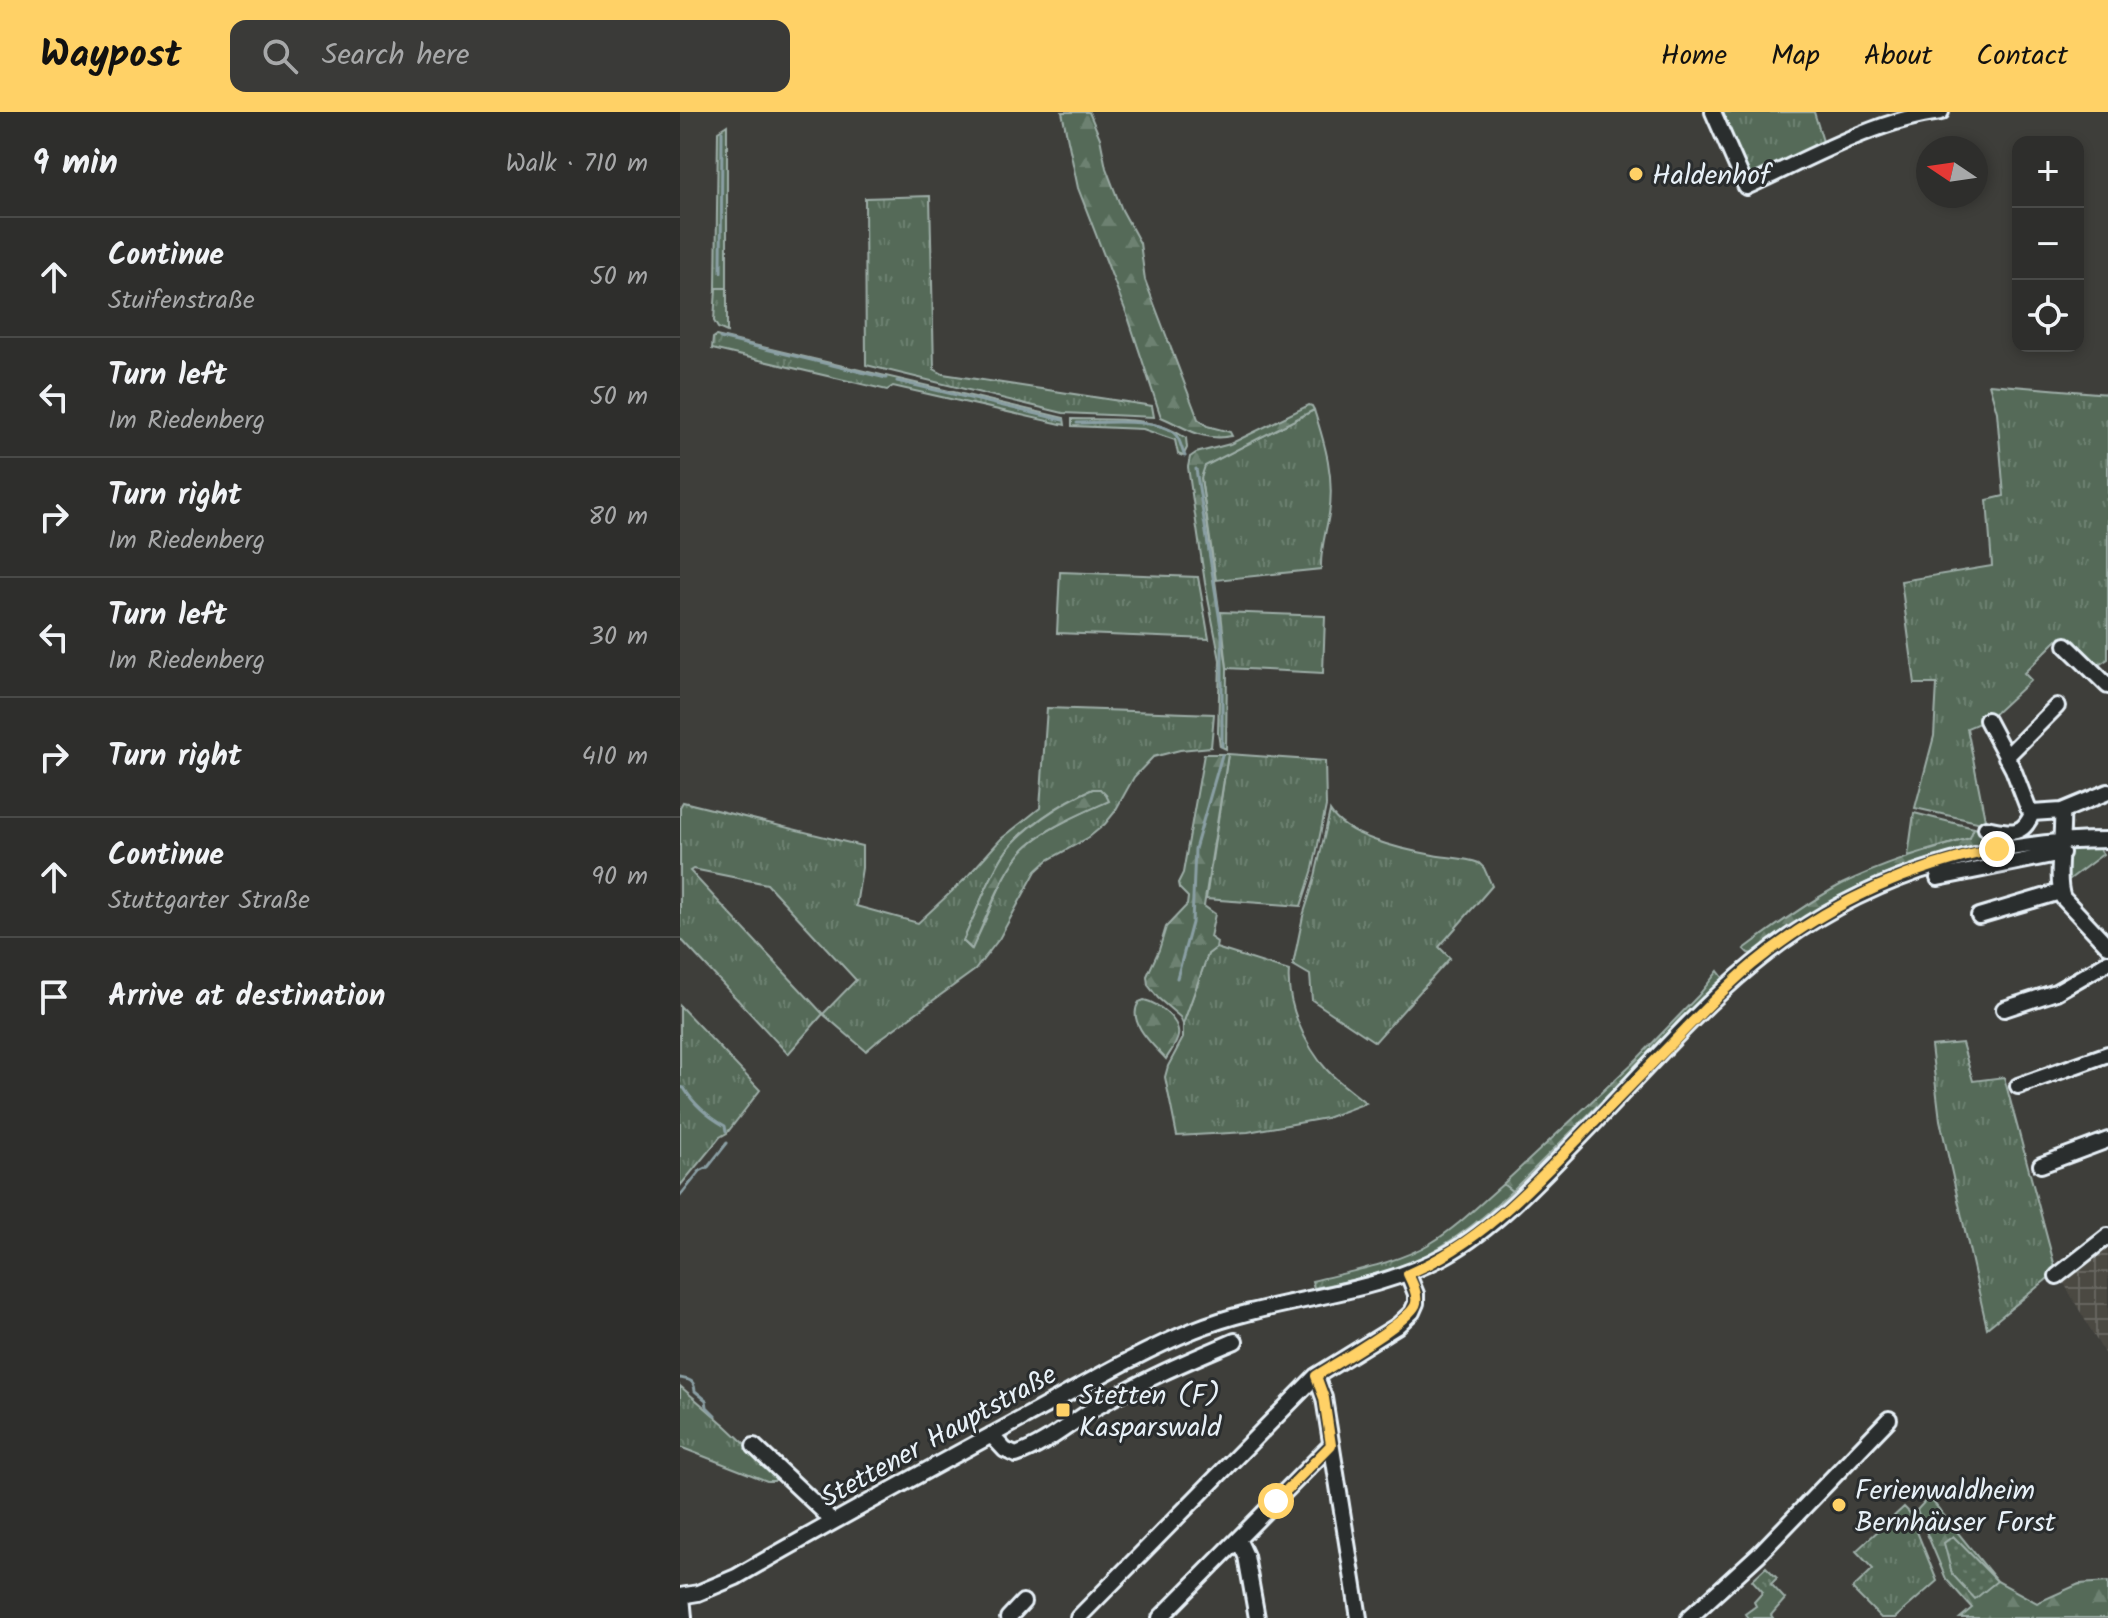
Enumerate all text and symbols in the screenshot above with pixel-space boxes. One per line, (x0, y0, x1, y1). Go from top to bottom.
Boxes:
search box (230, 20, 790, 92)
text: Waypost (40, 26, 182, 86)
text: Search here (322, 32, 470, 80)
icon: search (258, 34, 302, 78)
text: Home (1661, 34, 1727, 79)
text: Map (1771, 34, 1820, 79)
text: About (1864, 34, 1932, 79)
text: Contact (1976, 34, 2068, 79)
north arrow (1916, 136, 1988, 208)
map controls (2012, 136, 2084, 352)
button: + (2012, 136, 2084, 208)
text: 9 min (32, 137, 118, 191)
text: Walk · 710 m (506, 143, 648, 185)
place label: Haldenhof (1652, 154, 1773, 199)
marker: Haldenhof (1627, 165, 1645, 183)
button: − (2012, 208, 2084, 280)
text: Continue (108, 232, 224, 280)
icon: ahead (32, 255, 76, 299)
text: 50 m (590, 256, 648, 298)
text: Stuifenstraße (108, 280, 255, 322)
button: locate (2012, 280, 2084, 352)
text: Turn left (108, 352, 227, 400)
icon: left (32, 375, 76, 419)
text: 50 m (590, 376, 648, 418)
text: Im Riedenberg (108, 400, 265, 442)
text: Turn right (108, 472, 241, 520)
icon: right (32, 495, 76, 539)
text: 80 m (588, 496, 648, 538)
text: Im Riedenberg (108, 520, 265, 562)
text: Turn left (108, 592, 227, 640)
icon: left (32, 615, 76, 659)
text: 30 m (589, 616, 648, 658)
text: Im Riedenberg (108, 640, 265, 682)
text: Turn right (108, 733, 241, 781)
icon: right (32, 735, 76, 779)
text: 410 m (581, 736, 648, 778)
route end (1979, 831, 2015, 867)
text: Continue (108, 832, 224, 880)
icon: ahead (32, 855, 76, 899)
text: 90 m (591, 856, 648, 898)
text: Stuttgarter Straße (108, 880, 310, 922)
text: Arrive at destination (108, 973, 385, 1021)
icon: arrive (32, 975, 76, 1019)
street label: Stettener Hauptstraße (813, 1353, 1066, 1521)
place label: Stetten (F) Kasparswald (1079, 1374, 1222, 1451)
marker: Stetten (F) Kasparswald (1054, 1401, 1072, 1419)
place label: Ferienwaldheim Bernhäuser Forst (1855, 1469, 2057, 1546)
route start (1258, 1483, 1294, 1519)
marker: Ferienwaldheim Bernhäuser Forst (1830, 1496, 1848, 1514)

